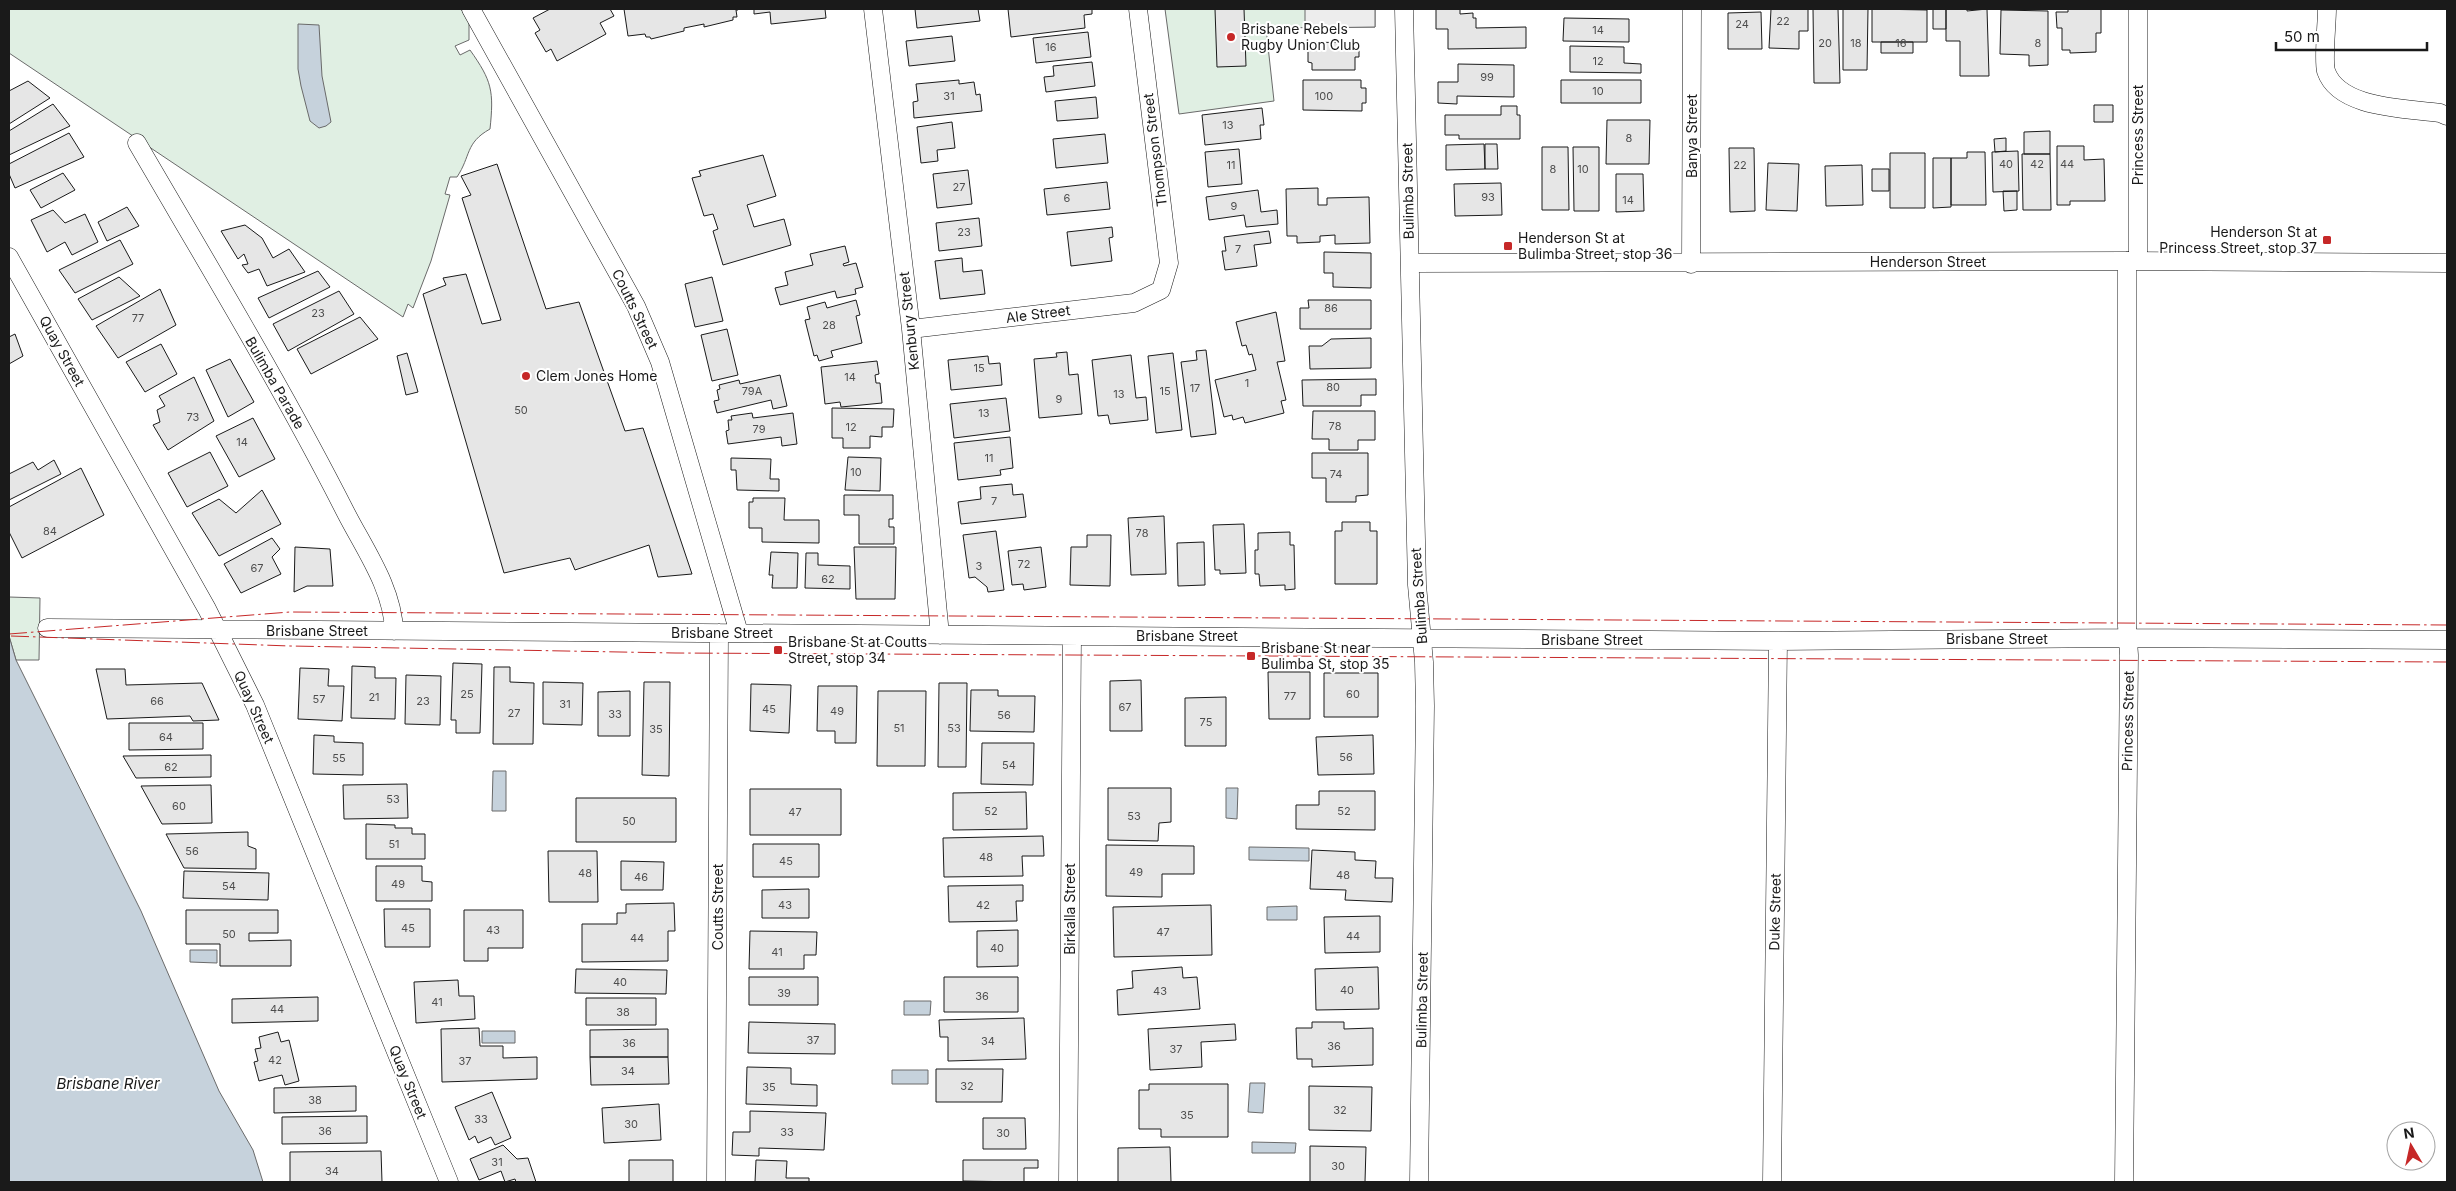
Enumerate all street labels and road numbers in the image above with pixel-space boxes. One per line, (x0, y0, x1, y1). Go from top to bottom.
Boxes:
street label: Princess Street (2129, 84, 2146, 185)
street label: Thompson Street (1139, 92, 1170, 208)
street label: Banya Street (1683, 93, 1700, 178)
street label: Bulimba Street (1398, 142, 1417, 239)
street label: Henderson Street (1870, 253, 1987, 270)
street label: Coutts Street (609, 266, 662, 352)
street label: Kenbury Street (895, 271, 922, 371)
street label: Ale Street (1005, 301, 1071, 326)
street label: Quay Street (36, 313, 89, 389)
street label: Bulimba Parade (242, 334, 309, 432)
street label: Bulimba Street (1407, 547, 1430, 645)
street label: Brisbane Street (266, 622, 368, 639)
street label: Brisbane Street (671, 624, 773, 641)
street label: Brisbane Street (1136, 627, 1238, 644)
street label: Brisbane Street (1946, 630, 2048, 647)
street label: Brisbane Street (1541, 631, 1643, 648)
street label: Quay Street (231, 668, 278, 746)
street label: Princess Street (2118, 670, 2137, 771)
street label: Coutts Street (709, 863, 726, 950)
street label: Birkalla Street (1061, 863, 1078, 955)
street label: Duke Street (1765, 873, 1784, 951)
street label: Bulimba Street (1412, 951, 1431, 1048)
street label: Quay Street (386, 1042, 431, 1122)

